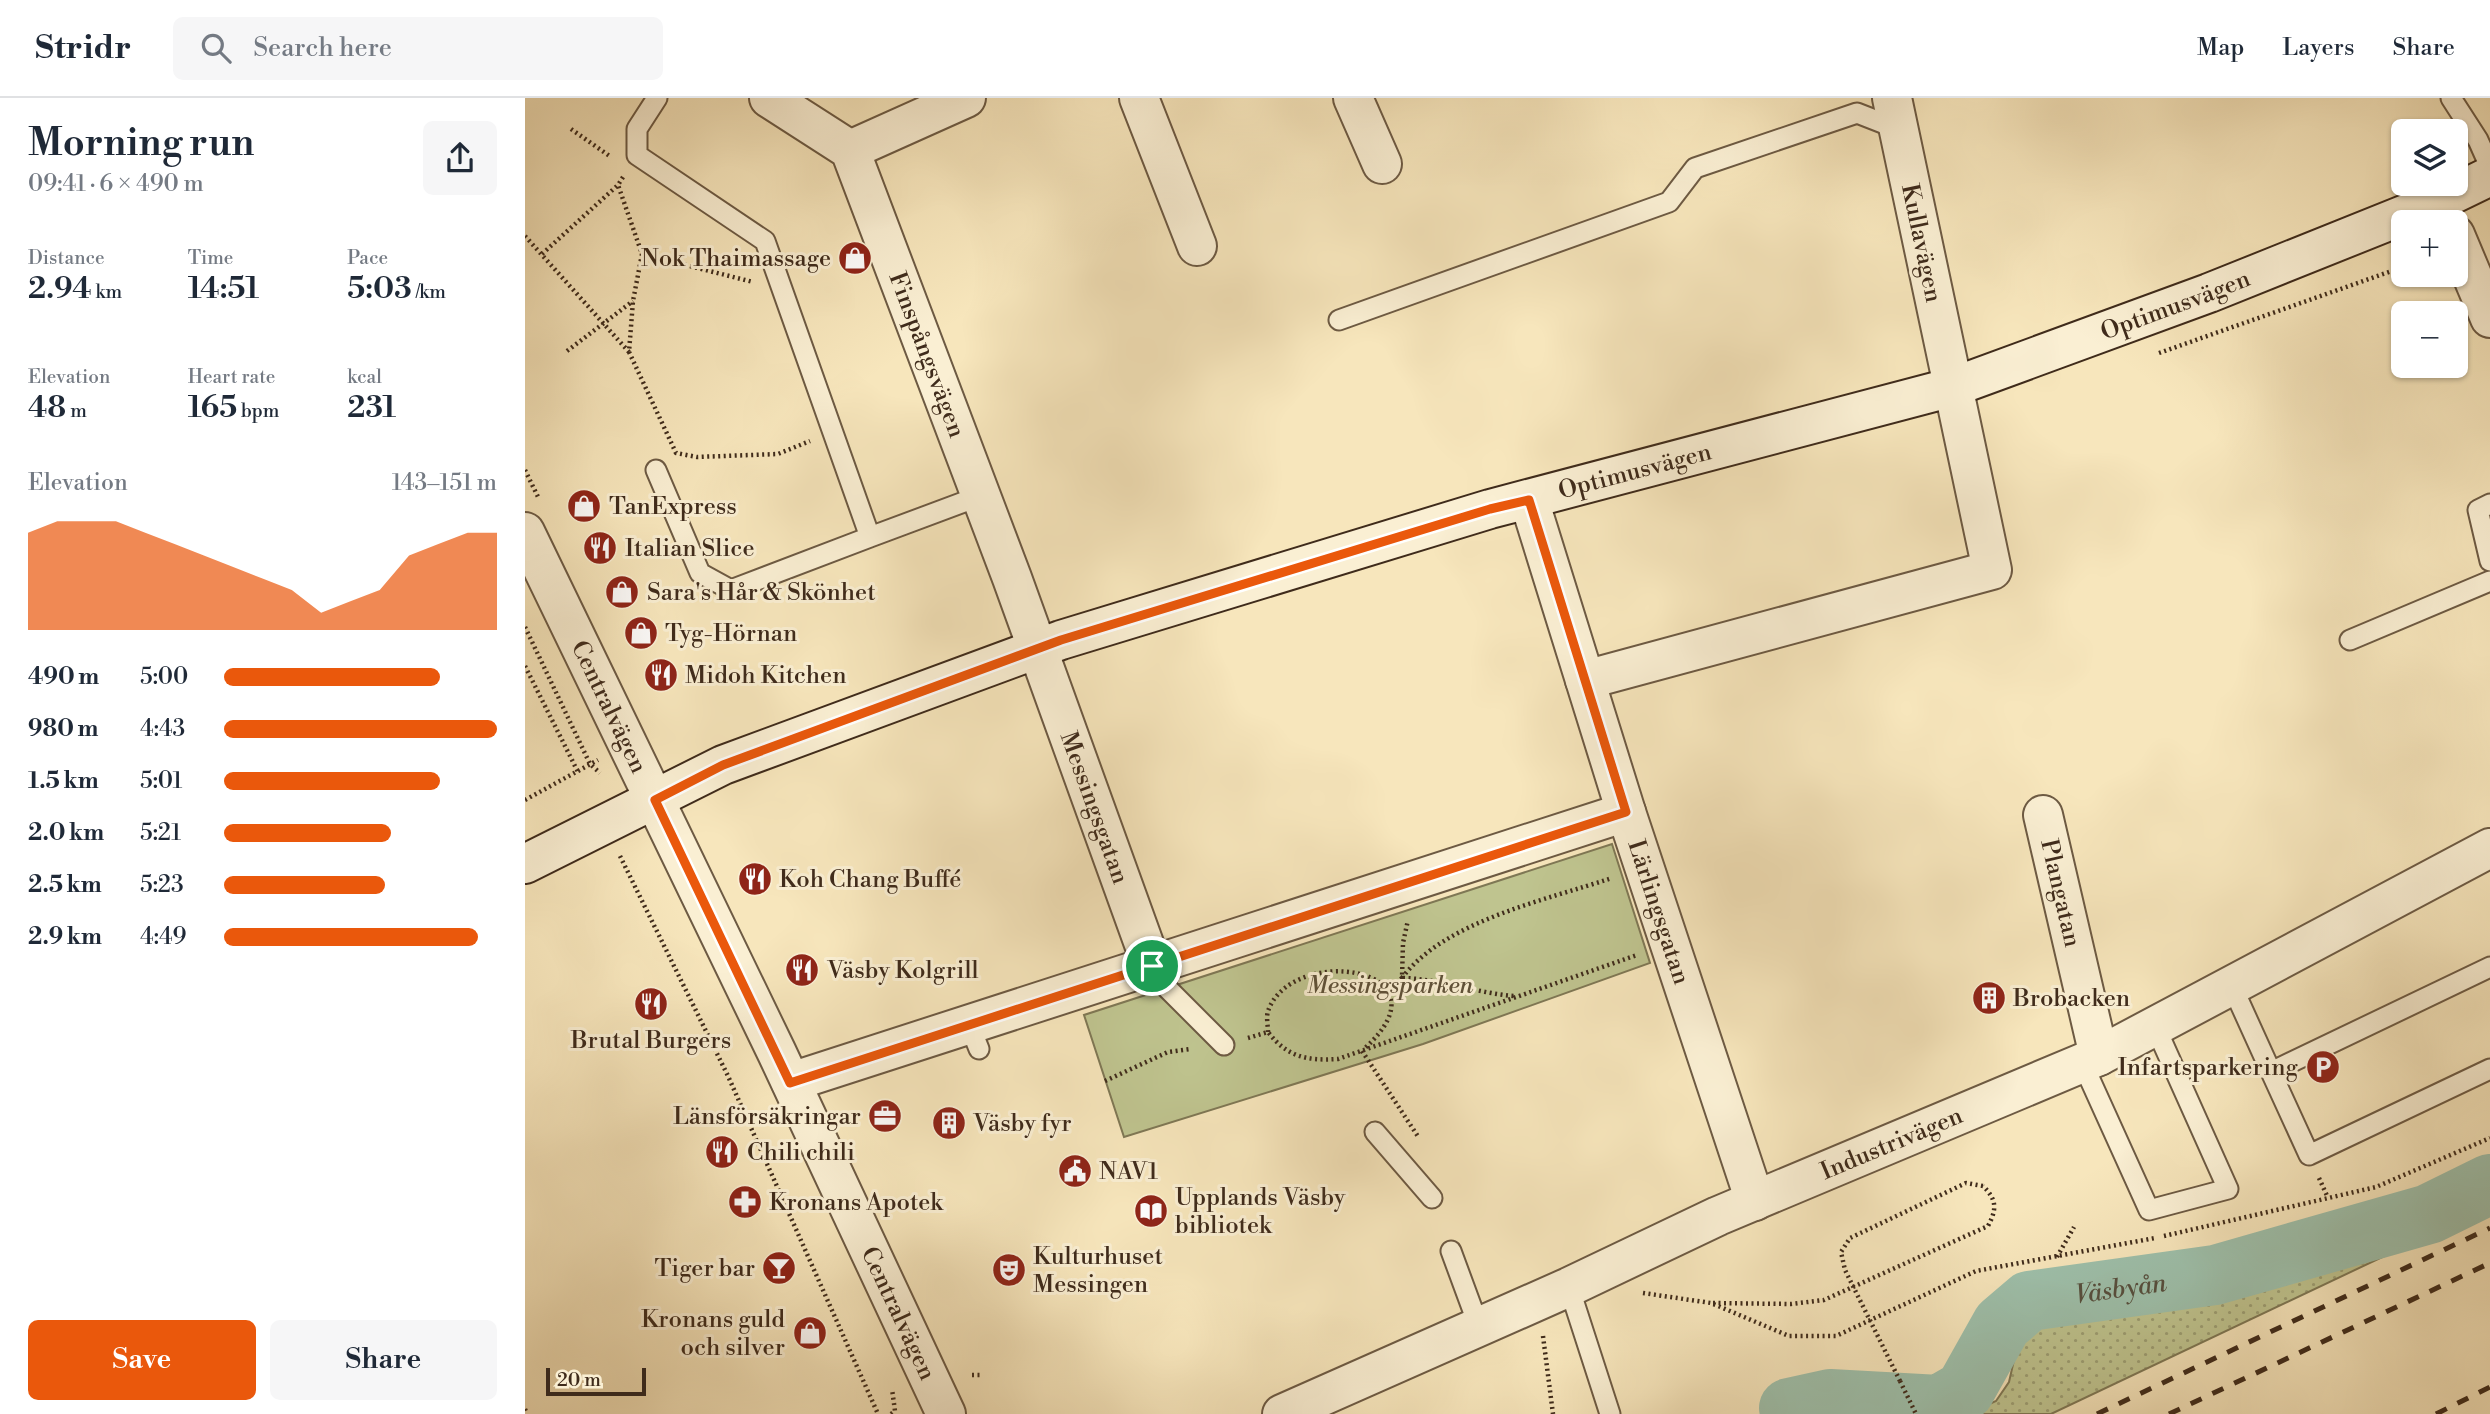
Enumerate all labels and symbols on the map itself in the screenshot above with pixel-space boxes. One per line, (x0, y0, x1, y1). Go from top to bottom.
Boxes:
street label: Kullavägen (1894, 181, 1948, 305)
shop icon: Nok Thaimassage (836, 239, 874, 277)
place label: Nok Thaimassage (641, 244, 831, 274)
street label: Optimusvägen (2097, 264, 2255, 347)
street label: Finspångsvägen (882, 268, 971, 442)
street label: Optimusvägen (1555, 437, 1715, 506)
shop icon: TanExpress (565, 487, 603, 525)
place label: TanExpress (609, 492, 737, 522)
restaurant icon: Italian Slice (581, 529, 619, 567)
place label: Italian Slice (625, 534, 755, 564)
shop icon: Sara's Hår & Skönhet (603, 573, 641, 611)
place label: Sara's Hår & Skönhet (647, 578, 876, 608)
shop icon: Tyg-Hörnan (622, 614, 660, 652)
place label: Tyg-Hörnan (665, 619, 797, 649)
street label: Centralvägen (564, 636, 653, 778)
restaurant icon: Midoh Kitchen (642, 656, 680, 694)
place label: Midoh Kitchen (685, 661, 847, 691)
street label: Messingsgatan (1053, 728, 1135, 888)
street label: Lärlingsgatan (1620, 836, 1696, 988)
street label: Plangatan (2033, 836, 2087, 950)
restaurant icon: Koh Chang Buffé (736, 860, 774, 898)
place label: Koh Chang Buffé (779, 865, 961, 895)
pin (1122, 936, 1182, 996)
restaurant icon: Väsby Kolgrill (783, 951, 821, 989)
place label: Väsby Kolgrill (826, 956, 979, 986)
park label: Messingsparken (1307, 971, 1474, 1001)
building icon: Brobacken (1970, 979, 2008, 1017)
place label: Brobacken (2012, 984, 2130, 1014)
restaurant icon: Brutal Burgers (632, 985, 670, 1023)
place label: Brutal Burgers (570, 1026, 731, 1056)
parking icon: Infartsparkering (2304, 1048, 2342, 1086)
place label: Infartsparkering (2118, 1053, 2299, 1083)
office icon: Länsförsäkringar (866, 1097, 904, 1135)
street label: Industrivägen (1816, 1101, 1967, 1187)
place label: Länsförsäkringar (673, 1102, 861, 1132)
building icon: Väsby fyr (930, 1104, 968, 1142)
place label: Väsby fyr (972, 1109, 1072, 1139)
restaurant icon: Chili chili (703, 1133, 741, 1171)
place label: Chili chili (747, 1138, 855, 1168)
public building icon: NAV1 (1056, 1152, 1094, 1190)
place label: NAV1 (1099, 1157, 1159, 1187)
pharmacy icon: Kronans Apotek (726, 1183, 764, 1221)
place label: Upplands Väsby bibliotek (1175, 1183, 1346, 1241)
place label: Kronans Apotek (769, 1188, 944, 1218)
library icon: Upplands Väsby bibliotek (1132, 1192, 1170, 1230)
street label: Centralvägen (854, 1242, 942, 1385)
place label: Kulturhuset Messingen (1033, 1242, 1163, 1300)
bar icon: Tiger bar (760, 1249, 798, 1287)
theatre icon: Kulturhuset Messingen (990, 1251, 1028, 1289)
place label: Tiger bar (655, 1254, 755, 1284)
water label: Väsbyån (2073, 1267, 2169, 1311)
place label: Kronans guld och silver (641, 1305, 785, 1363)
shop icon: Kronans guld och silver (791, 1314, 829, 1352)
scale bar (546, 1365, 646, 1397)

